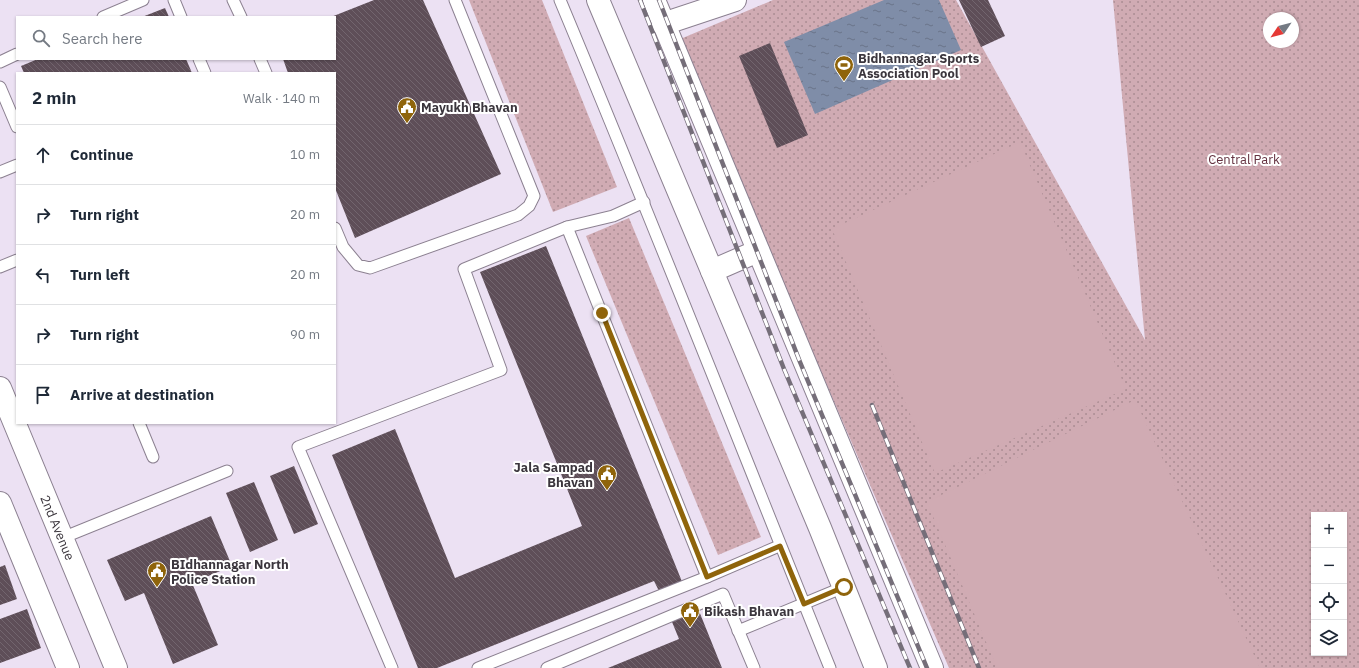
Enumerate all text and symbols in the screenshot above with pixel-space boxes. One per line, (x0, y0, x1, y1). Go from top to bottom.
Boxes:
north arrow (1263, 12, 1299, 48)
search box (16, 16, 336, 60)
icon: search (30, 27, 52, 49)
text: Search here (62, 29, 142, 48)
place label: Bidhannagar Sports Association Pool (858, 50, 980, 82)
sports icon: Bidhannagar Sports Association Pool (833, 54, 855, 82)
text: 2 min (32, 87, 76, 109)
text: Walk · 140 m (243, 90, 320, 107)
public building icon: Mayukh Bhavan (396, 96, 418, 124)
place label: Mayukh Bhavan (421, 99, 518, 116)
icon: ahead (32, 144, 54, 166)
text: Continue (70, 145, 134, 164)
text: 10 m (290, 146, 320, 163)
park label: Central Park (1208, 151, 1280, 168)
icon: right (32, 204, 54, 226)
text: Turn right (70, 205, 139, 224)
text: 20 m (290, 206, 320, 223)
icon: left (32, 264, 54, 286)
text: Turn left (70, 265, 130, 284)
text: 20 m (290, 266, 320, 283)
route end (593, 304, 611, 322)
icon: right (32, 324, 54, 346)
text: Turn right (70, 325, 139, 344)
text: 90 m (290, 326, 320, 343)
icon: arrive (32, 384, 54, 406)
text: Arrive at destination (70, 385, 214, 404)
place label: Jala Sampad Bhavan (514, 459, 593, 491)
public building icon: Jala Sampad Bhavan (596, 463, 618, 491)
street label: 2nd Avenue (36, 492, 78, 563)
map controls (1311, 512, 1347, 656)
button: + (1311, 512, 1347, 548)
button: − (1311, 548, 1347, 584)
place label: BIdhannagar North Police Station (171, 556, 289, 588)
public building icon: BIdhannagar North Police Station (146, 560, 168, 588)
route start (835, 578, 853, 596)
button: locate (1311, 584, 1347, 620)
public building icon: Bikash Bhavan (679, 600, 701, 628)
place label: Bikash Bhavan (704, 603, 794, 620)
button: layers (1311, 620, 1347, 656)

